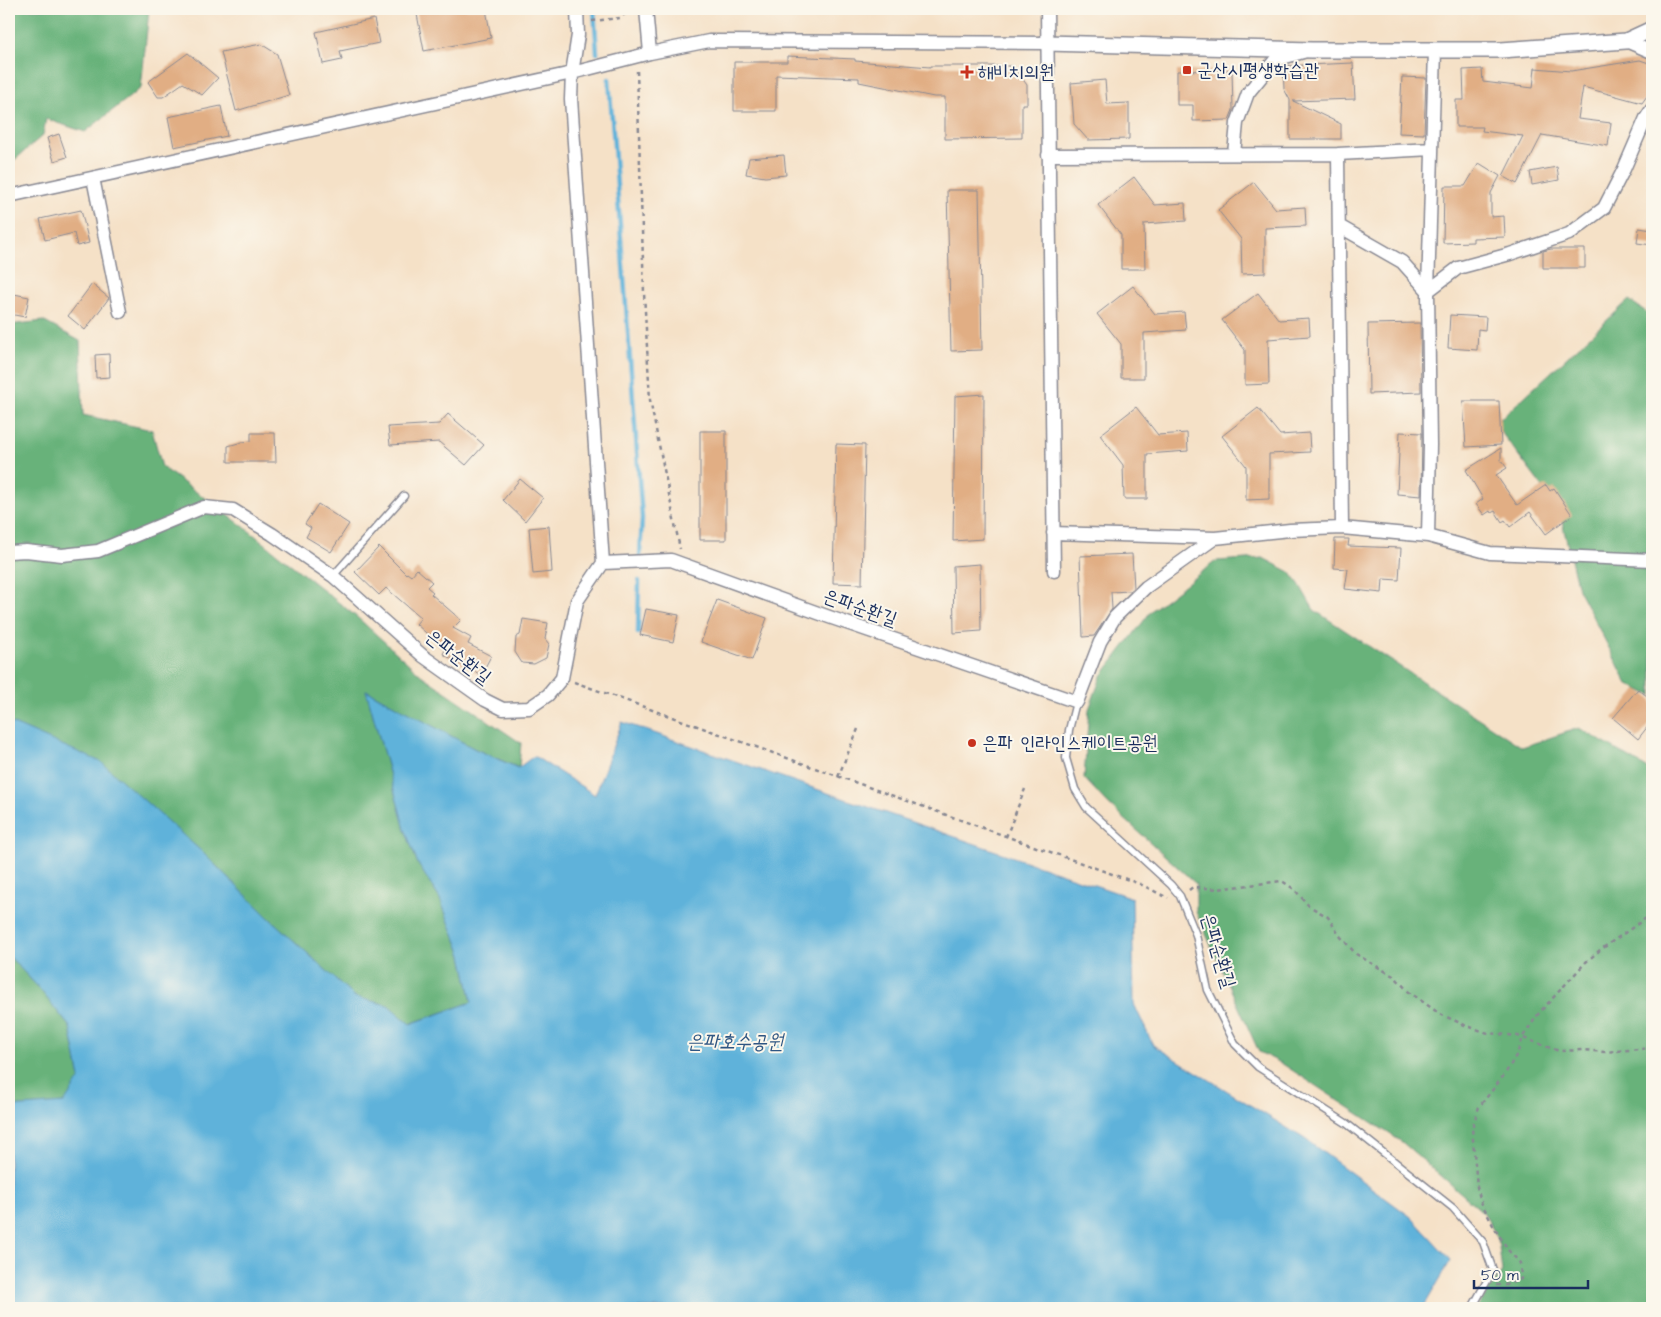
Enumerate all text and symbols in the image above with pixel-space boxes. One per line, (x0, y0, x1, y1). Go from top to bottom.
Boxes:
place label: 군산시평생학습관 (1197, 57, 1319, 84)
place label: 해비치의원 (978, 59, 1054, 86)
marker: 군산시평생학습관 (1181, 64, 1193, 76)
marker: 해비치의원 (960, 65, 974, 79)
street label: 은파순환길 (819, 583, 901, 633)
street label: 은파순환길 (419, 623, 497, 691)
place label: 은파 인라인스케이트공원 (982, 730, 1158, 757)
marker: 은파 인라인스케이트공원 (966, 737, 978, 749)
street label: 은파순환길 (1194, 910, 1242, 992)
water label: 은파호수공원 (687, 1028, 785, 1056)
scale bar (1474, 1257, 1587, 1289)
text: 50 m (1481, 1265, 1519, 1286)

